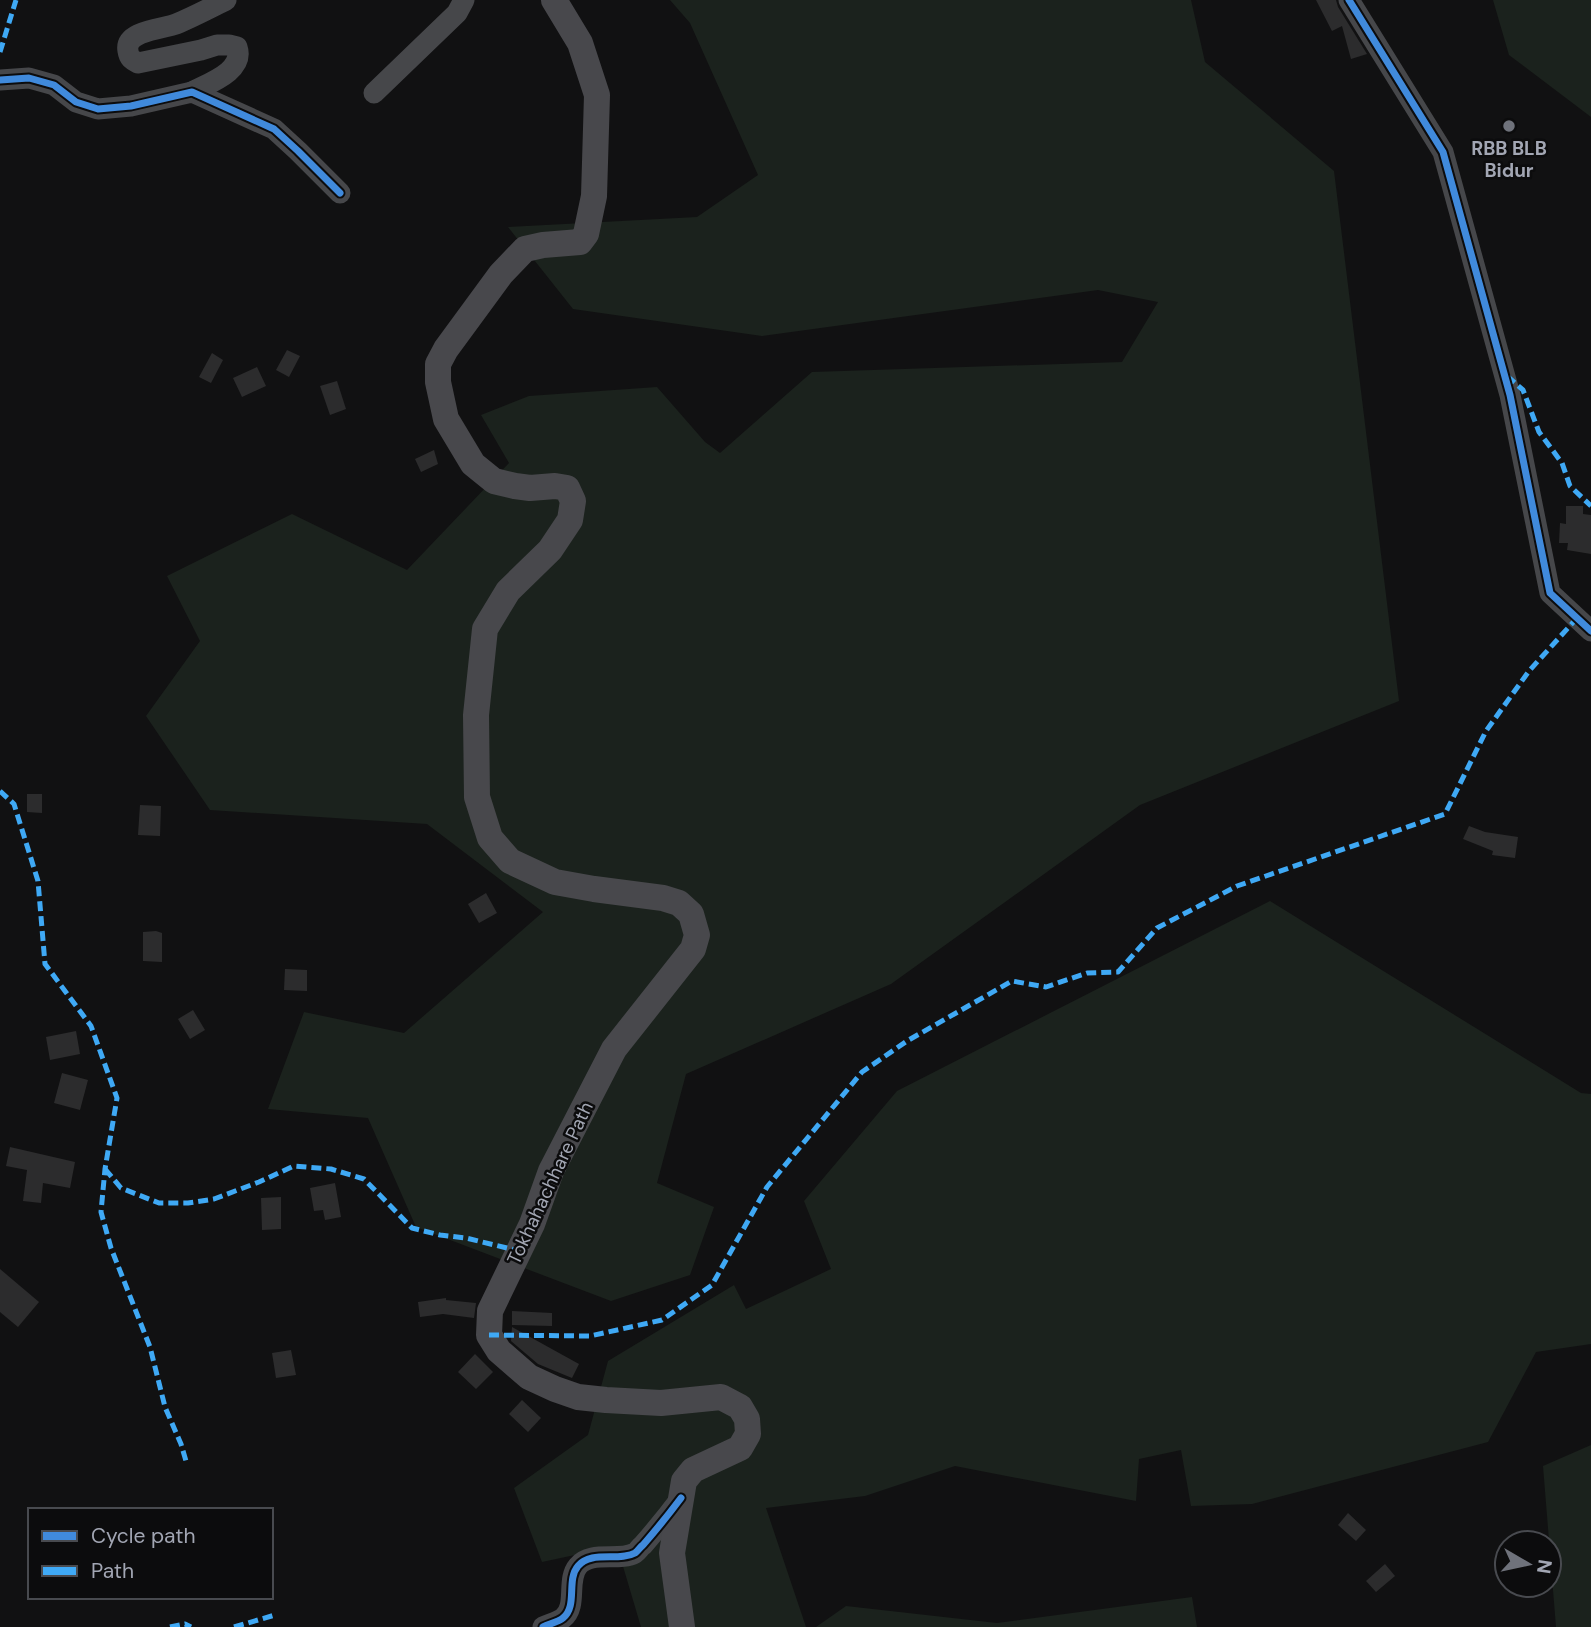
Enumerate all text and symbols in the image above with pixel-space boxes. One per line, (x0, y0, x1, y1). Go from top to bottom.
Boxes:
marker: RBB BLB Bidur (1501, 118, 1517, 134)
place label: RBB BLB Bidur (1471, 136, 1547, 183)
street label: Tokhahachhare Path (501, 1098, 599, 1268)
legend (28, 1508, 273, 1599)
text: Cycle path (91, 1522, 196, 1550)
north arrow (1493, 1529, 1563, 1599)
text: Path (91, 1557, 134, 1585)
text: N (1531, 1558, 1558, 1575)

